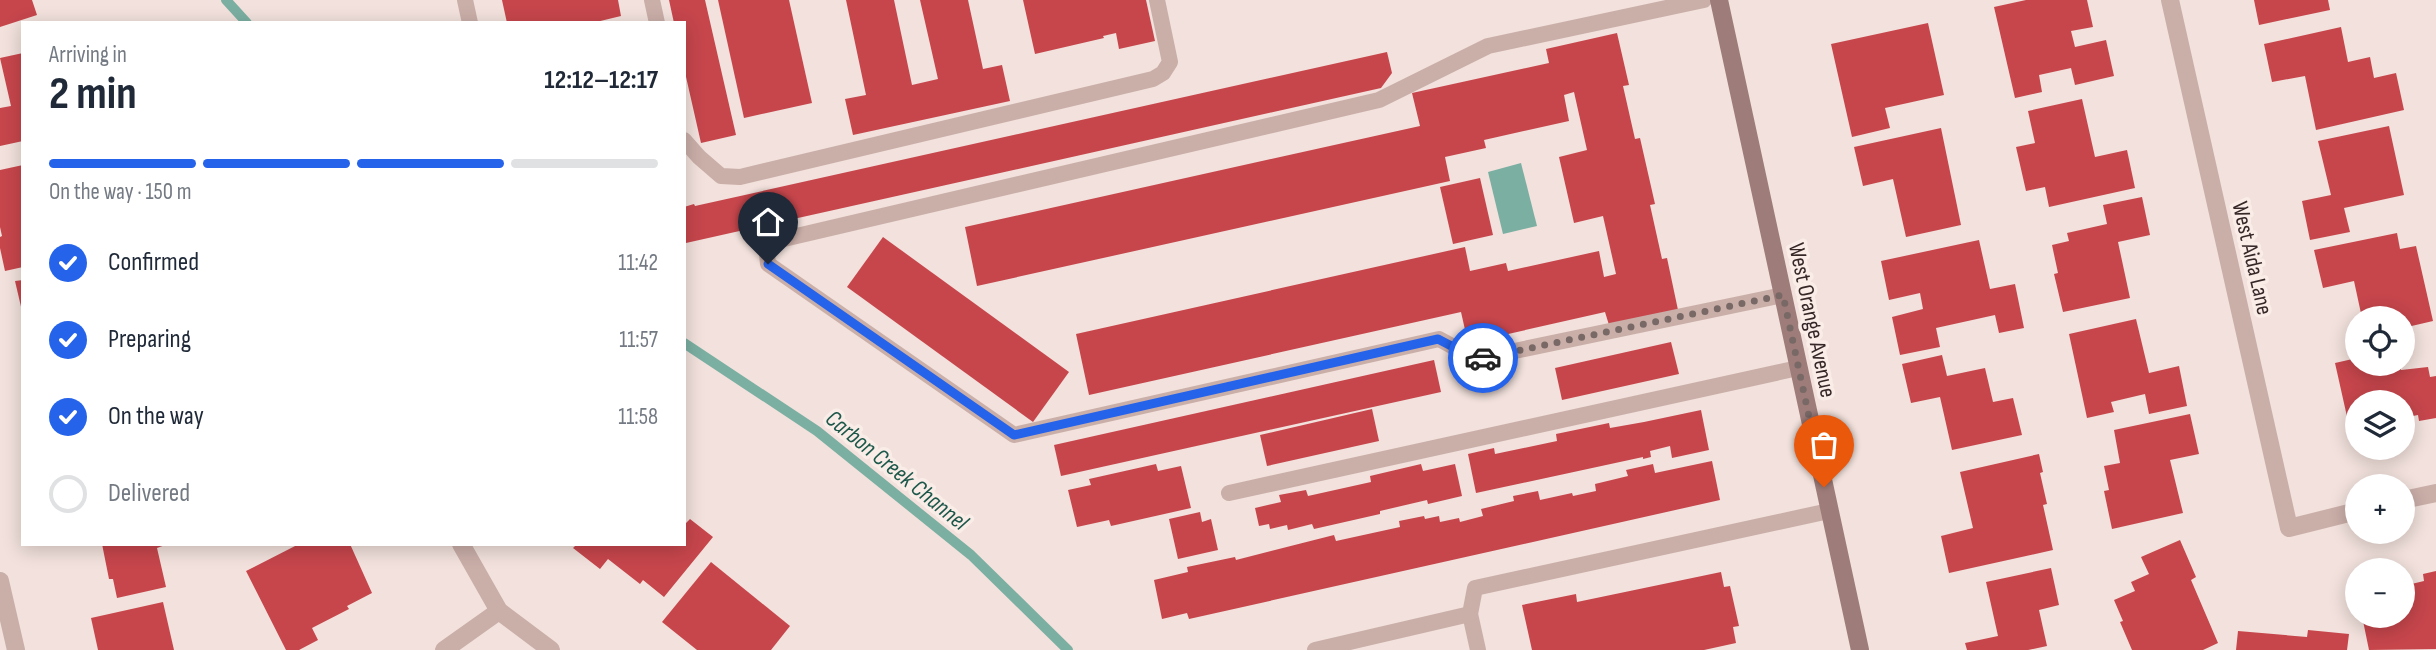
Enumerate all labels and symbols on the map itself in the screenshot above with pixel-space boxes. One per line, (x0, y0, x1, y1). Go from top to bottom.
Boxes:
pin (738, 192, 798, 264)
street label: West Aida Lane (2225, 199, 2279, 318)
street label: West Orange Avenue (1782, 240, 1842, 400)
courier (1448, 323, 1518, 393)
water label: Carbon Creek Channel (819, 404, 974, 537)
pin (1794, 415, 1854, 487)

